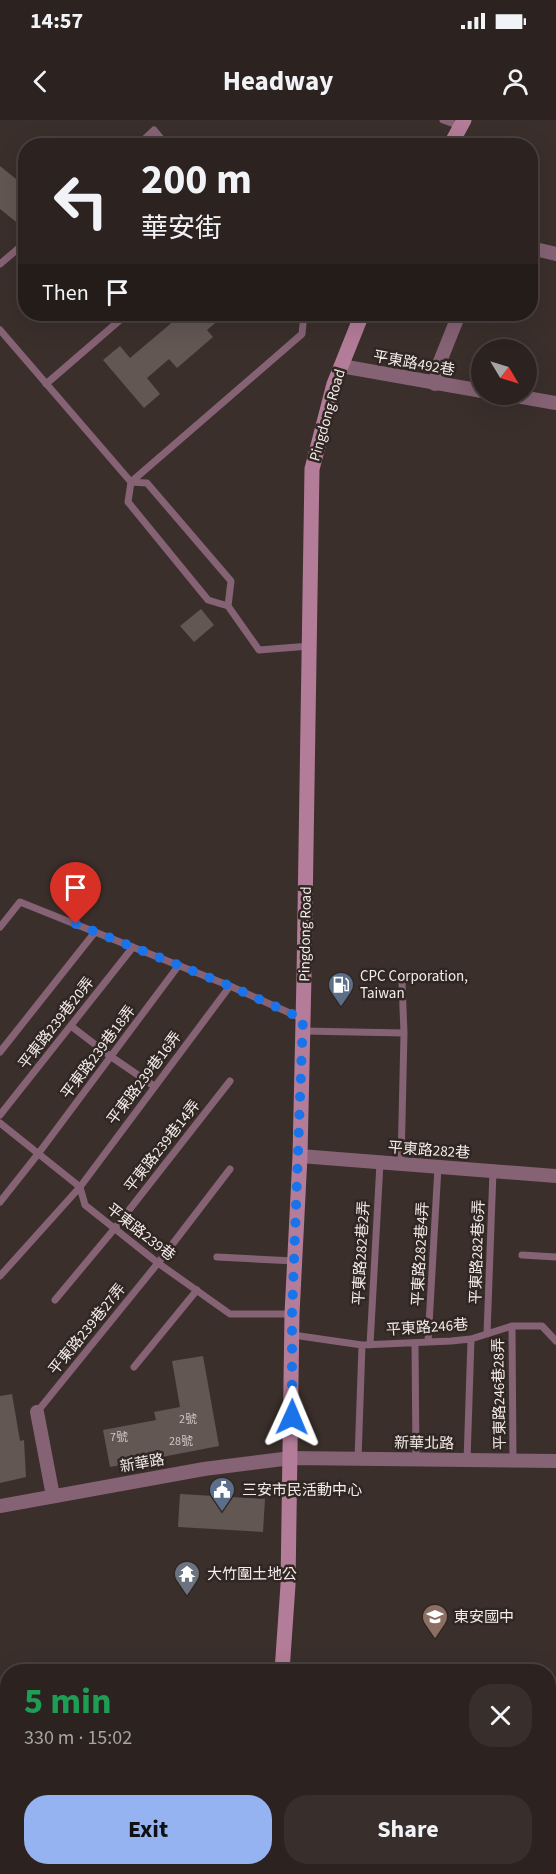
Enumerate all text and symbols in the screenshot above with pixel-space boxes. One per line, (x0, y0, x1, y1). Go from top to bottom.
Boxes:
text: 14:57 (30, 5, 83, 37)
text: Headway (223, 62, 333, 101)
icon: back (24, 65, 57, 98)
icon: person (499, 65, 532, 98)
text: 200 m (141, 150, 252, 210)
icon: left (42, 162, 120, 240)
text: 華安街 (141, 209, 222, 248)
icon: arrive (101, 276, 134, 309)
text: Then (42, 277, 89, 309)
north arrow (471, 339, 537, 405)
map controls (471, 339, 537, 405)
street label: 平東路492巷 (372, 346, 456, 381)
street label: Pingdong Road (304, 367, 351, 464)
pin (50, 862, 101, 924)
icon: arrive (59, 871, 92, 904)
street label: Pingdong Road (294, 886, 317, 982)
place label: CPC Corporation, Taiwan (360, 966, 468, 1004)
fuel station icon: CPC Corporation, Taiwan (326, 970, 356, 1008)
street label: 平東路239巷20弄 (14, 973, 99, 1074)
street label: 平東路239巷18弄 (56, 1001, 141, 1103)
street label: 平東路239巷16弄 (102, 1027, 187, 1129)
street label: 平東路239巷14弄 (120, 1096, 205, 1197)
street label: 平東路282巷 (387, 1137, 471, 1164)
street label: 平東路239巷 (102, 1199, 180, 1266)
street label: 平東路282巷6弄 (465, 1199, 490, 1305)
street label: 平東路282巷2弄 (348, 1200, 375, 1306)
street label: 平東路282巷4弄 (407, 1201, 434, 1307)
street label: 平東路239巷27弄 (44, 1279, 131, 1380)
street label: 平東路246巷 (385, 1314, 469, 1341)
street label: 平東路246巷28弄 (488, 1338, 511, 1450)
position arrow (260, 1385, 324, 1449)
house number: 2號 (179, 1411, 197, 1428)
house number: 7號 (110, 1429, 128, 1446)
street label: 新華北路 (394, 1432, 454, 1455)
house number: 28號 (169, 1433, 193, 1450)
street label: 新華路 (118, 1449, 166, 1478)
public building icon: 三安市民活動中心 (207, 1475, 237, 1513)
place label: 三安市民活動中心 (242, 1480, 362, 1501)
temple icon: 大竹圍土地公 (172, 1559, 202, 1597)
place label: 大竹圍土地公 (207, 1564, 297, 1585)
school or university icon: 東安國中 (420, 1602, 450, 1640)
place label: 東安國中 (454, 1607, 514, 1628)
text: 5 min (24, 1676, 112, 1727)
button: close (469, 1684, 532, 1747)
text: 330 m · 15:02 (24, 1724, 132, 1752)
button: Exit (24, 1795, 272, 1864)
button: Share (284, 1795, 532, 1864)

